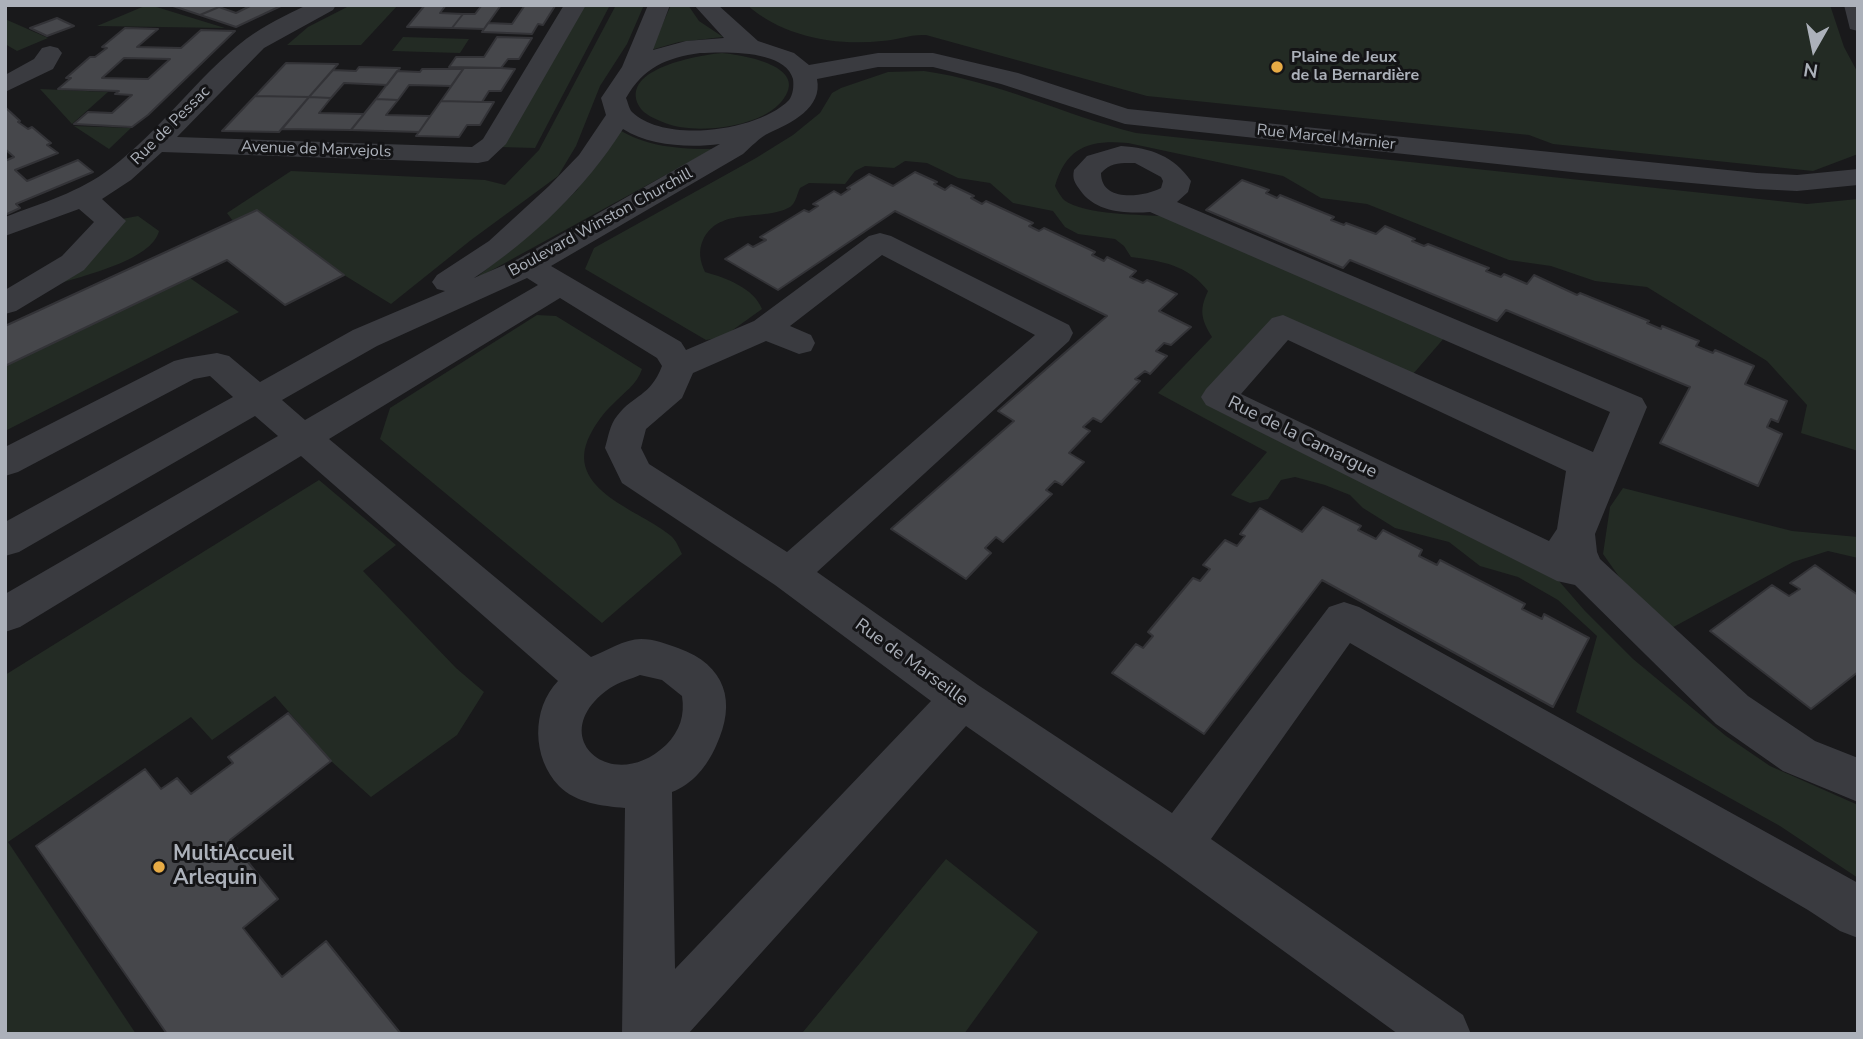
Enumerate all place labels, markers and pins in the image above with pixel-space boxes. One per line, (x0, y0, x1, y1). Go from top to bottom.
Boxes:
place label: Plaine de Jeux de la Bernardière (1291, 48, 1419, 86)
marker: Plaine de Jeux de la Bernardière (1269, 59, 1285, 75)
place label: MultiAccueil Arlequin (173, 842, 294, 892)
marker: MultiAccueil Arlequin (151, 859, 167, 875)

